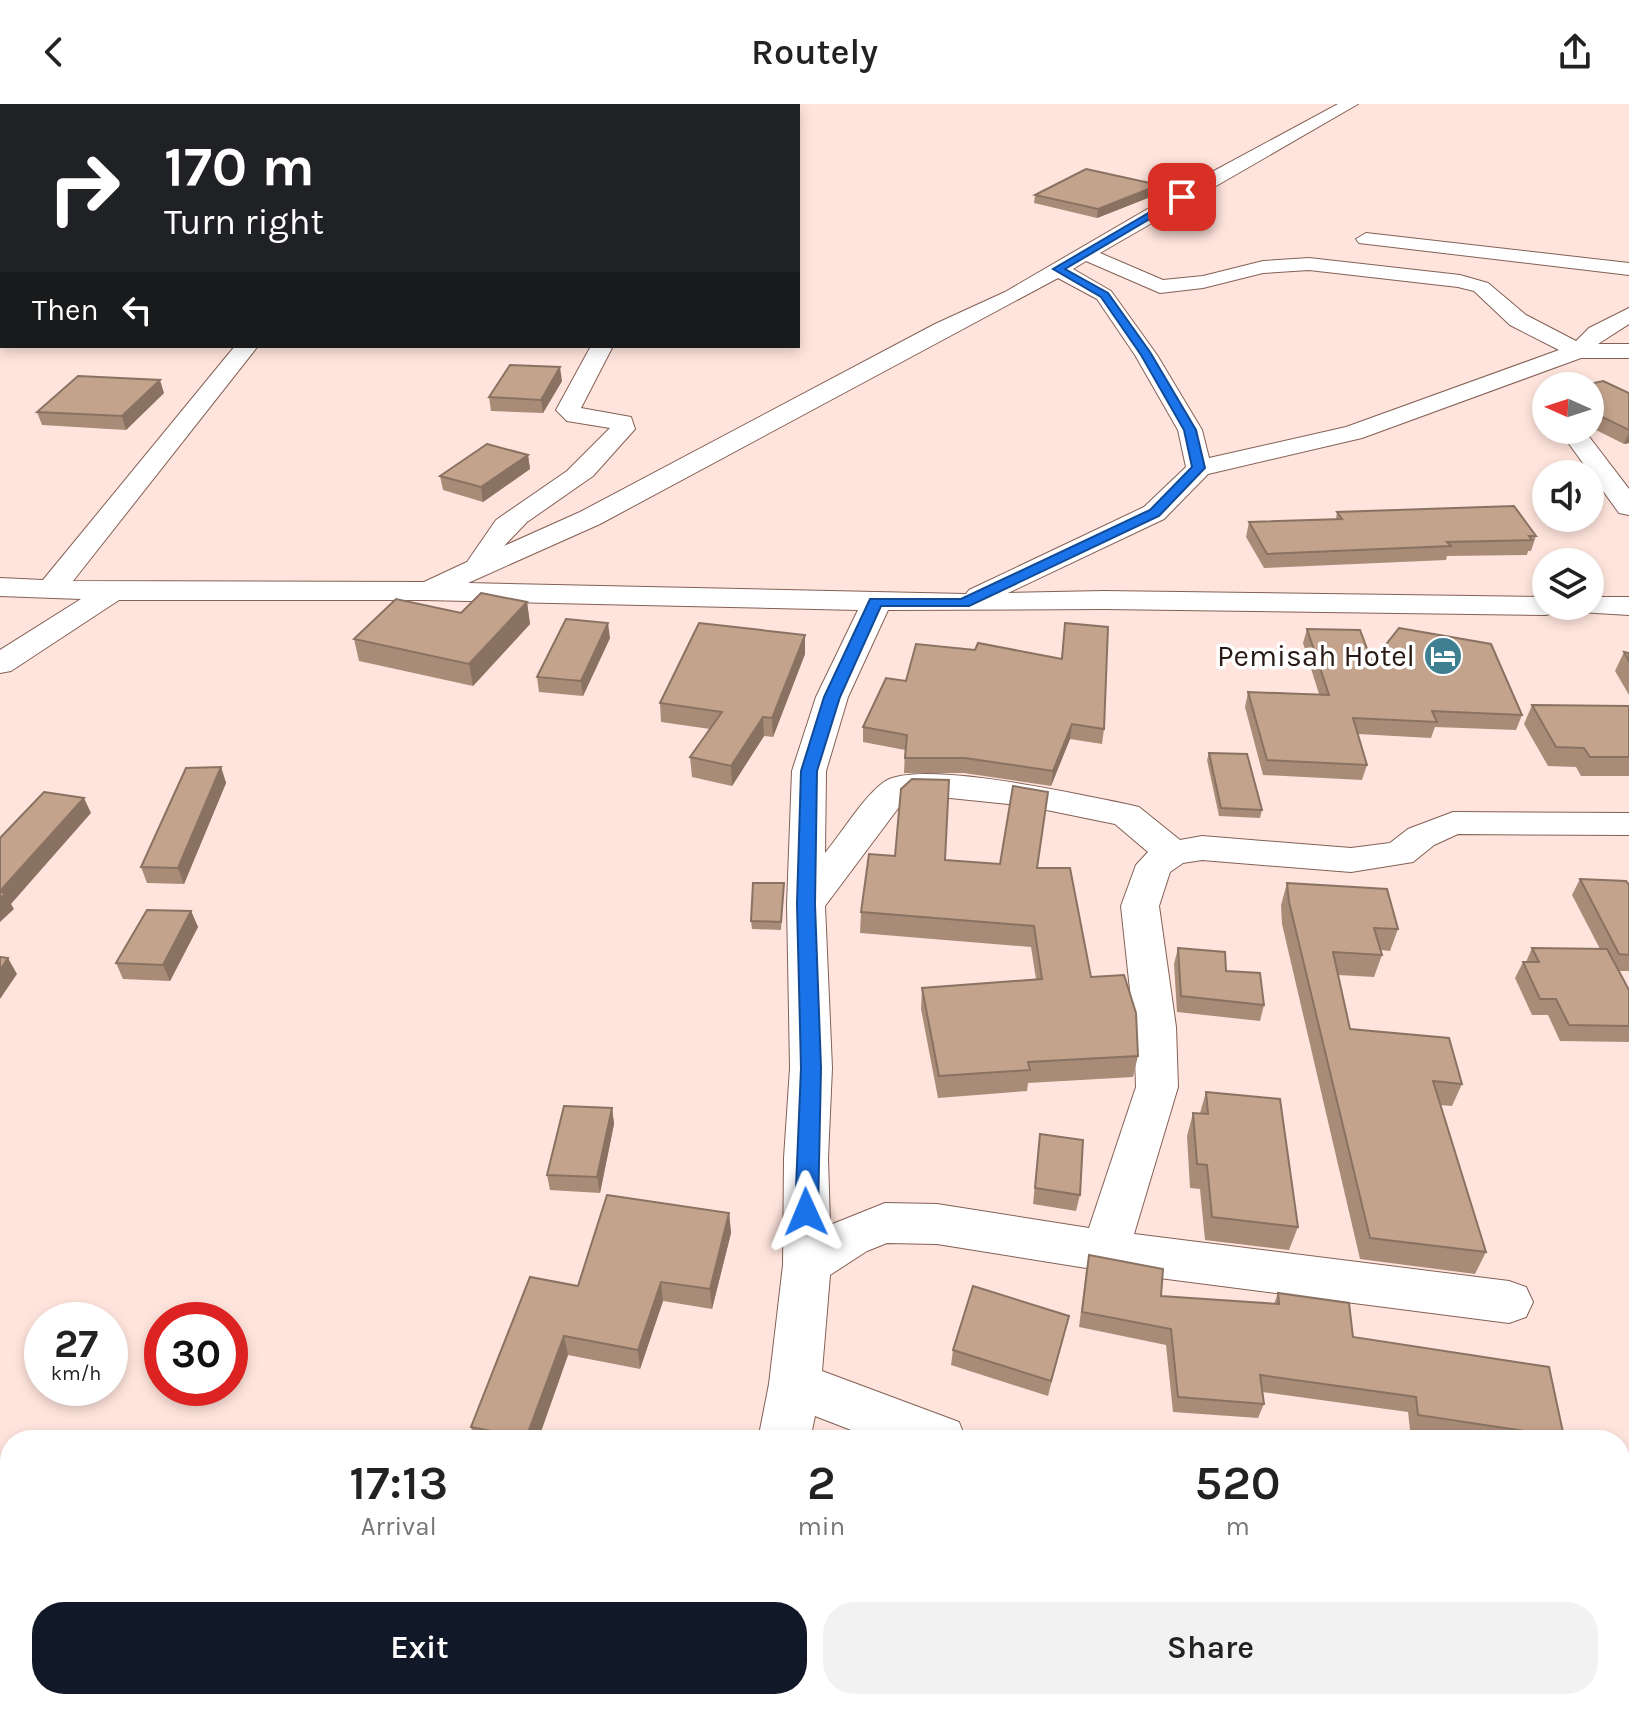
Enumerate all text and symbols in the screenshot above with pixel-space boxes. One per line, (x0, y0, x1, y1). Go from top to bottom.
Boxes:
icon: back (32, 30, 76, 74)
icon: share (1553, 30, 1597, 74)
text: Routely (751, 31, 878, 73)
text: 170 m (164, 134, 315, 199)
icon: right (32, 136, 136, 240)
pin (1148, 163, 1216, 231)
icon: arrive (1160, 175, 1204, 219)
text: Turn right (164, 201, 324, 243)
icon: left (115, 288, 159, 332)
text: Then (32, 292, 99, 328)
north arrow (1532, 372, 1604, 444)
map controls (1532, 372, 1604, 620)
button: sound (1532, 460, 1604, 532)
button: layers (1532, 548, 1604, 620)
hotel icon: Pemisah Hotel (1422, 635, 1464, 677)
place label: Pemisah Hotel (1217, 638, 1415, 674)
position arrow (764, 1170, 848, 1254)
speed limit sign: 30 (144, 1302, 248, 1406)
text: 27 (54, 1320, 98, 1367)
text: km/h (51, 1362, 101, 1385)
text: 17:13 (349, 1455, 448, 1511)
text: 2 (807, 1455, 836, 1511)
text: 520 (1194, 1455, 1281, 1511)
text: Arrival (361, 1511, 437, 1542)
text: min (797, 1511, 845, 1542)
text: m (1225, 1511, 1250, 1542)
button: Exit (32, 1602, 807, 1694)
button: Share (823, 1602, 1598, 1694)

